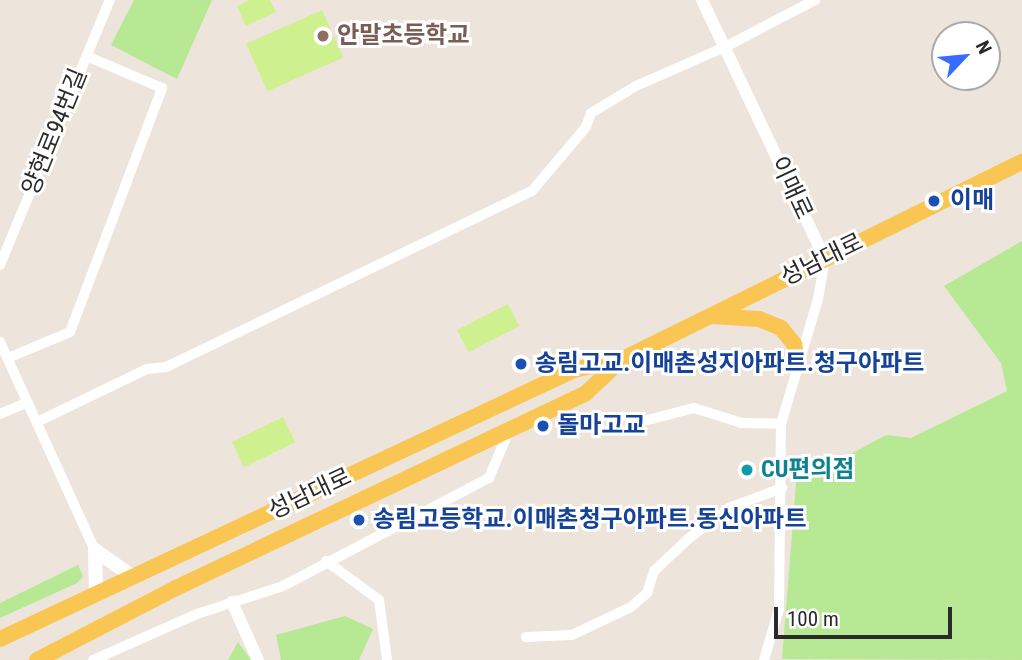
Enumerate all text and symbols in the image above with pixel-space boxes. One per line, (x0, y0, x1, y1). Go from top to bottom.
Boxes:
north arrow (931, 21, 1001, 91)
place label: 안말초등학교 (337, 22, 469, 50)
marker: 안말초등학교 (315, 28, 331, 44)
text: N (971, 37, 996, 58)
street label: 양현로94번길 (17, 64, 93, 200)
street label: 이매로 (764, 152, 818, 224)
place label: 이매 (950, 187, 994, 215)
marker: 이매 (924, 191, 944, 211)
street label: 성남대로 (776, 228, 868, 292)
place label: 송림고교.이매촌성지아파트.청구아파트 (535, 350, 924, 378)
marker: 송림고교.이매촌성지아파트.청구아파트 (513, 356, 529, 372)
place label: 돌마고교 (557, 412, 645, 440)
marker: 돌마고교 (535, 418, 551, 434)
place label: CU편의점 (761, 456, 855, 484)
street label: 성남대로 (264, 462, 356, 526)
marker: CU편의점 (739, 462, 755, 478)
place label: 송림고등학교.이매촌청구아파트.동신아파트 (373, 506, 806, 534)
marker: 송림고등학교.이매촌청구아파트.동신아파트 (351, 512, 367, 528)
scale bar (777, 594, 956, 638)
text: 100 m (787, 607, 839, 631)

